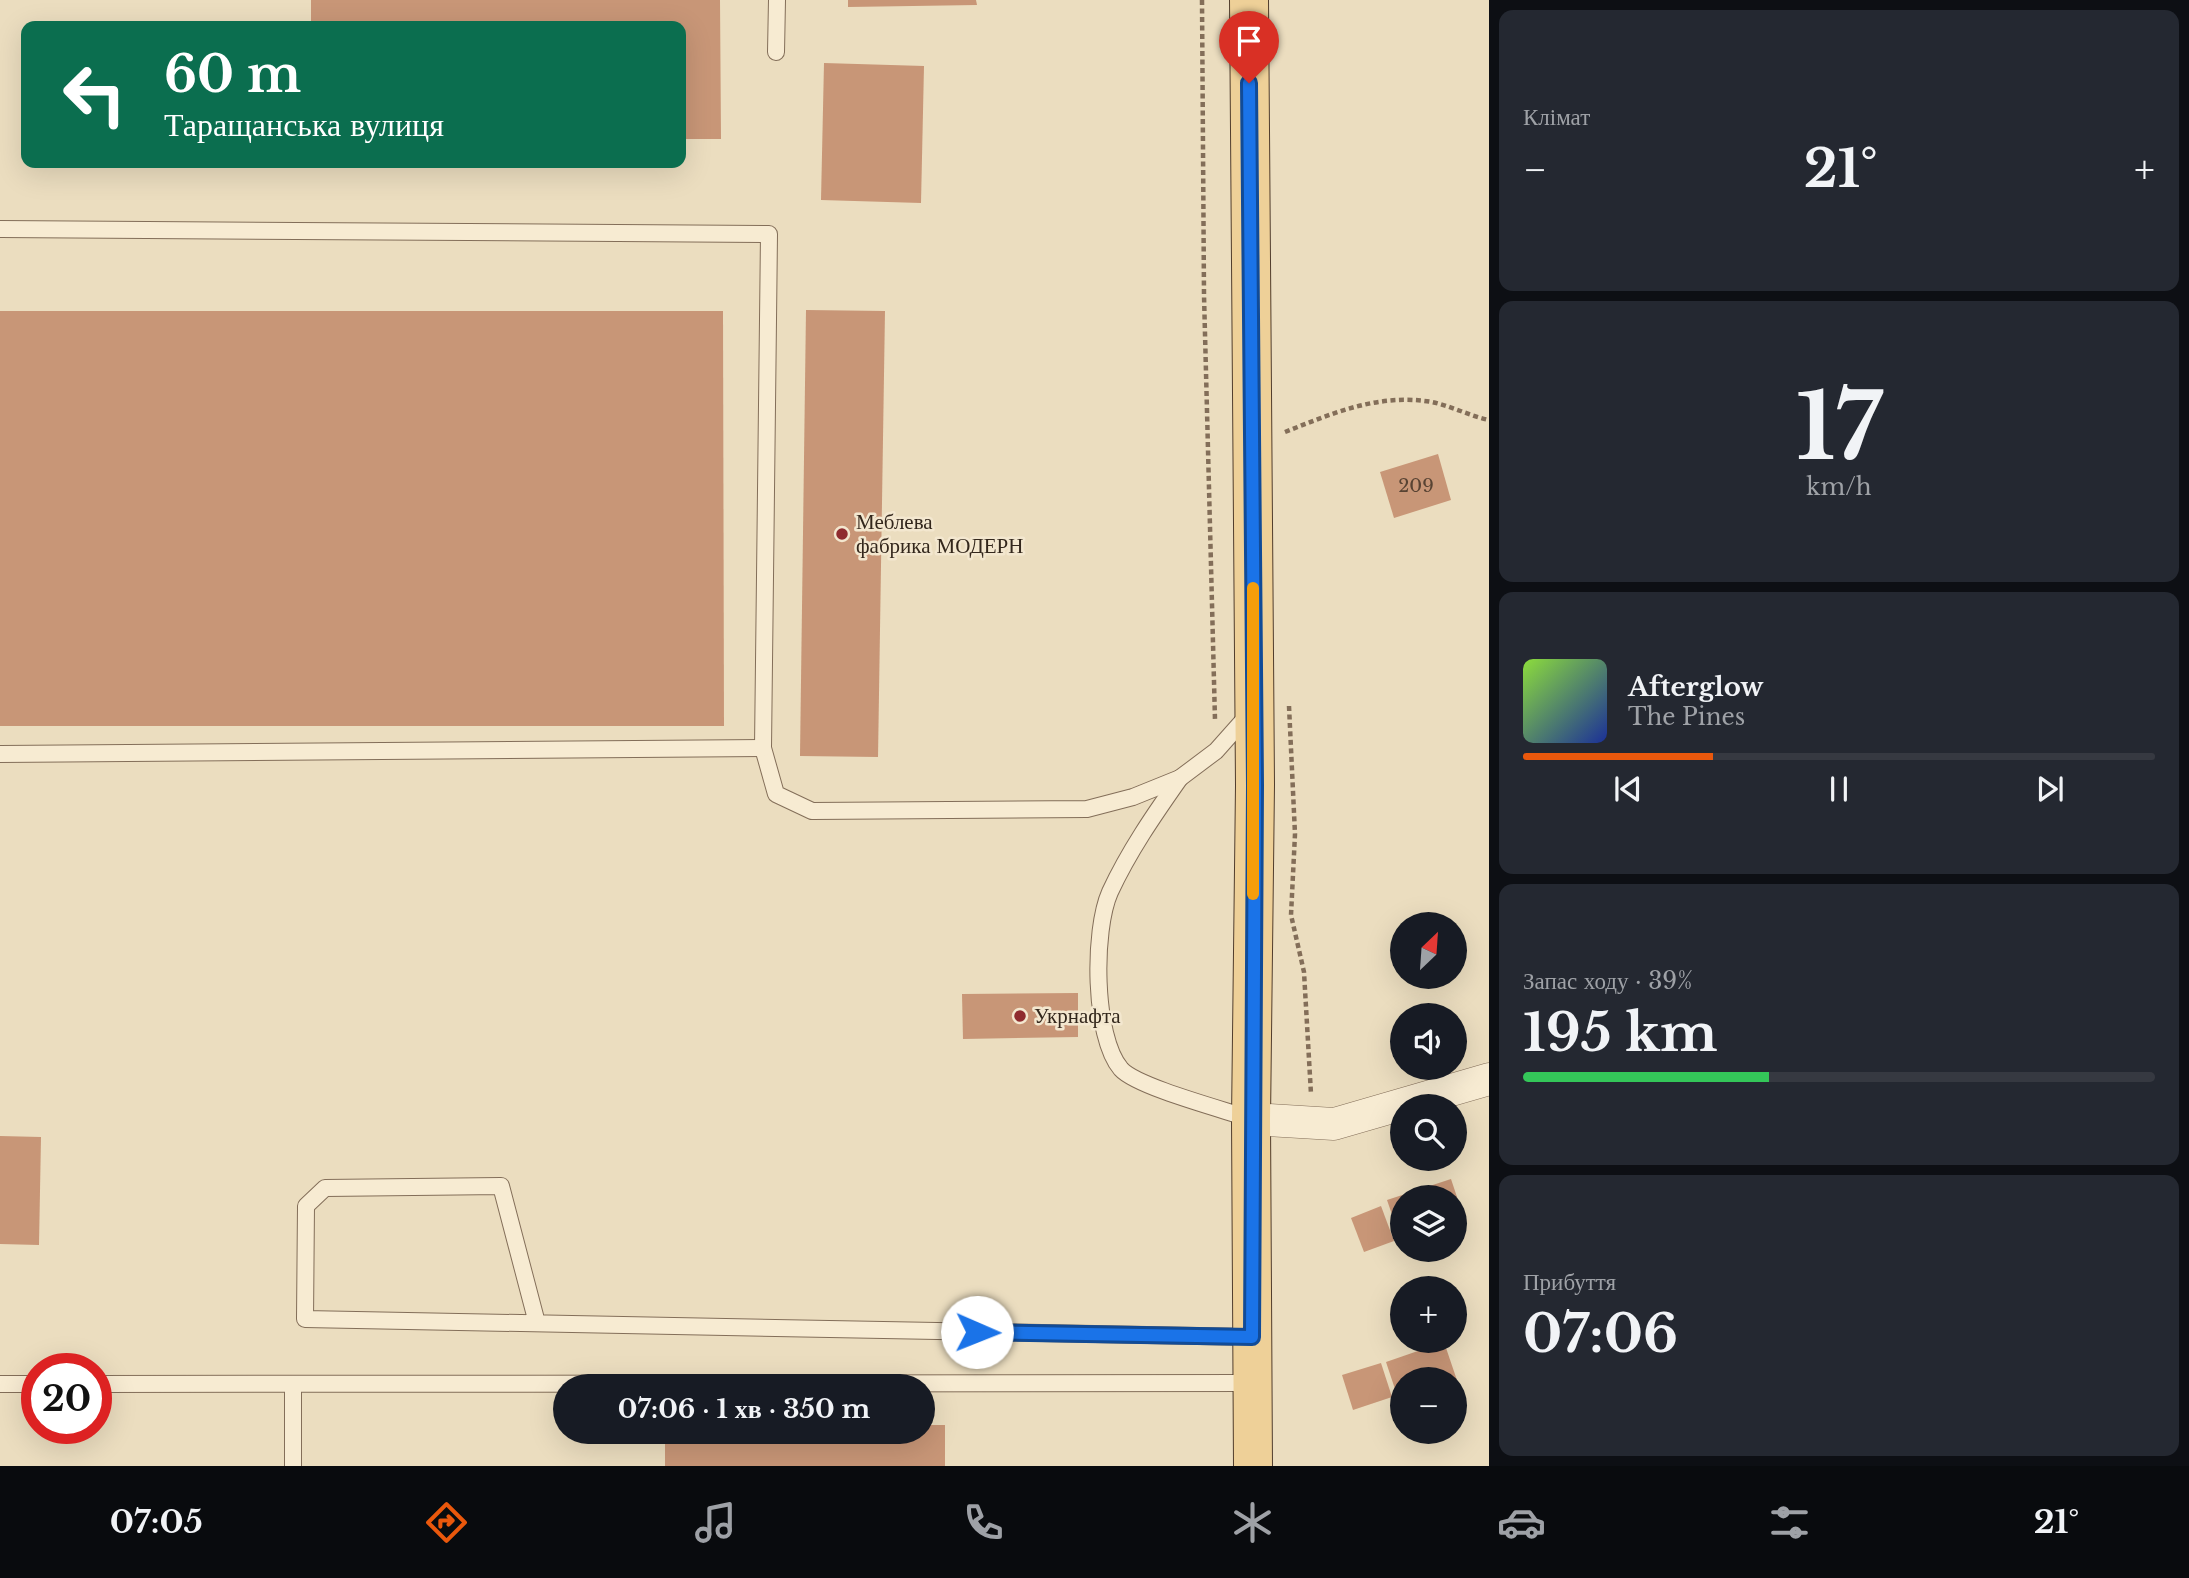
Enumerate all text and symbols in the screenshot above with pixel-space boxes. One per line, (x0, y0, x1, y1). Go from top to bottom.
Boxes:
pin (1219, 11, 1279, 83)
icon: arrive (1230, 22, 1268, 60)
text: 60 m (164, 44, 301, 105)
icon: left (49, 49, 140, 140)
text: Клімат (1523, 103, 1590, 131)
text: Таращанська вулиця (164, 105, 444, 145)
text: 21° (1804, 137, 1878, 201)
text: − (1523, 146, 1547, 193)
text: + (2134, 146, 2155, 193)
text: 17 (1796, 371, 1882, 484)
text: km/h (1806, 473, 1872, 501)
house number: 209 (1398, 475, 1434, 497)
place label: Меблева фабрика МОДЕРН (856, 509, 1023, 559)
marker: Меблева фабрика МОДЕРН (834, 526, 850, 542)
text: Afterglow (1628, 671, 1764, 703)
text: The Pines (1628, 703, 1745, 731)
icon: previous (1609, 770, 1647, 808)
icon: pause (1820, 770, 1858, 808)
icon: next (2031, 770, 2069, 808)
north arrow (1390, 912, 1466, 989)
map controls (1390, 912, 1467, 1444)
text: Запас ходу · 39% (1523, 967, 1693, 995)
text: 195 km (1523, 1001, 1718, 1065)
place label: Укрнафта (1034, 1003, 1121, 1029)
button: sound (1390, 1003, 1467, 1080)
marker: Укрнафта (1012, 1008, 1028, 1024)
button: search (1390, 1094, 1467, 1171)
button: layers (1390, 1185, 1467, 1262)
text: Прибуття (1523, 1268, 1616, 1296)
button: + (1390, 1276, 1467, 1353)
position arrow (940, 1295, 1014, 1369)
text: 07:06 (1523, 1302, 1678, 1366)
speed limit sign: 20 (21, 1353, 112, 1444)
button: − (1390, 1367, 1467, 1444)
text: 07:06 · 1 хв · 350 m (618, 1393, 870, 1425)
icon: directions (422, 1498, 471, 1547)
icon: music (691, 1498, 740, 1547)
icon: phone (959, 1498, 1008, 1547)
icon: climate (1228, 1498, 1277, 1547)
icon: car (1497, 1498, 1546, 1547)
icon: filters (1765, 1498, 1814, 1547)
text: 07:05 (110, 1502, 203, 1542)
text: 21° (2034, 1502, 2079, 1542)

